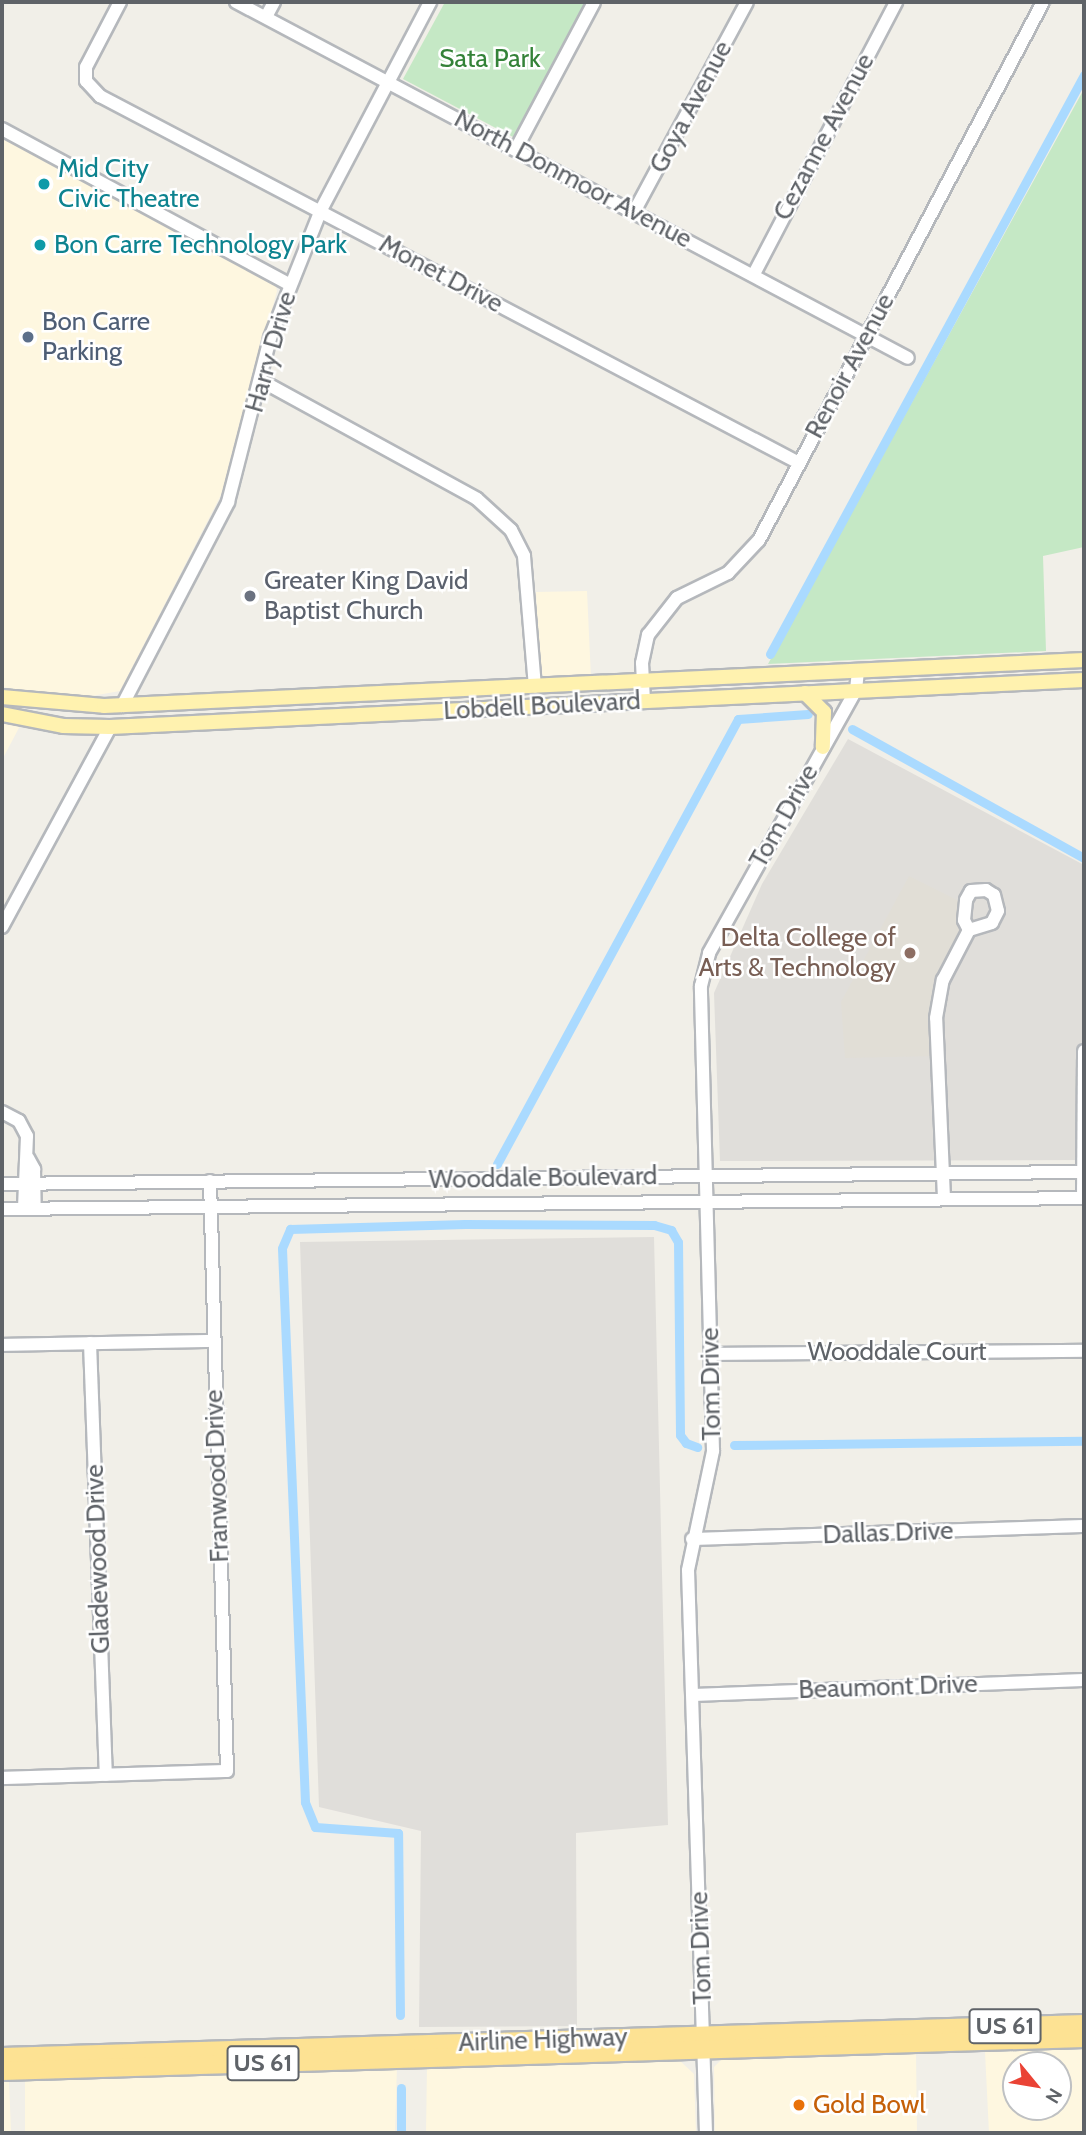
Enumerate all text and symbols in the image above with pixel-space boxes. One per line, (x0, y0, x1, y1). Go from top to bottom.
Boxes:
street label: Goya Avenue (643, 36, 739, 178)
park label: Sata Park (439, 43, 541, 75)
street label: Cezanne Avenue (767, 48, 881, 226)
street label: North Donmoor Avenue (449, 103, 697, 255)
place label: Mid City Civic Theatre (58, 153, 200, 214)
marker: Mid City Civic Theatre (36, 176, 52, 192)
street label: Monet Drive (374, 228, 508, 320)
place label: Bon Carre Technology Park (54, 229, 347, 261)
marker: Bon Carre Technology Park (32, 237, 48, 253)
street label: Harry Drive (239, 288, 303, 416)
street label: Renoir Avenue (799, 288, 901, 444)
place label: Bon Carre Parking (42, 306, 150, 368)
marker: Bon Carre Parking (20, 329, 36, 345)
place label: Greater King David Baptist Church (264, 565, 468, 626)
marker: Greater King David Baptist Church (242, 588, 258, 604)
street label: Lobdell Boulevard (443, 685, 641, 727)
street label: Tom Drive (743, 759, 825, 873)
place label: Delta College of Arts & Technology (698, 922, 896, 984)
marker: Delta College of Arts & Technology (902, 945, 918, 961)
street label: Wooddale Boulevard (428, 1160, 658, 1196)
street label: Tom Drive (694, 1327, 728, 1441)
street label: Wooddale Court (807, 1336, 987, 1368)
street label: Franwood Drive (198, 1389, 236, 1563)
street label: Gladewood Drive (79, 1464, 117, 1654)
street label: Dallas Drive (822, 1515, 954, 1551)
street label: Beaumont Drive (798, 1668, 978, 1706)
street label: Tom Drive (683, 1891, 719, 2005)
road number: US 61 (968, 2006, 1042, 2047)
street label: Airline Highway (458, 2021, 628, 2059)
road number: US 61 (226, 2042, 300, 2084)
north arrow (1002, 2051, 1072, 2121)
text: N (1041, 2084, 1067, 2107)
place label: Gold Bowl (813, 2089, 926, 2121)
marker: Gold Bowl (791, 2097, 807, 2113)

